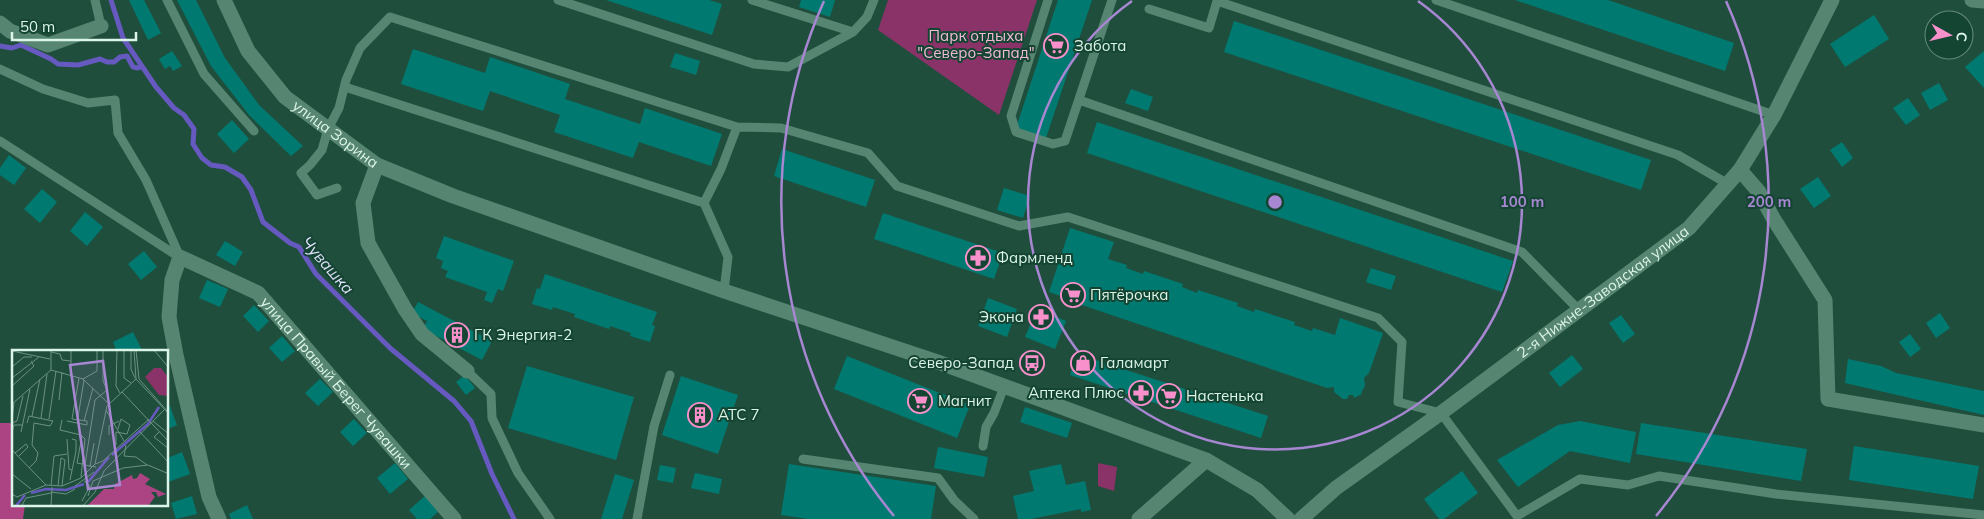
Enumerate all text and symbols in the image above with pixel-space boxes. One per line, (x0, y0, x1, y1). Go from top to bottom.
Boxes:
scale bar (12, 10, 136, 42)
north arrow (1924, 10, 1974, 60)
text: 50 m (20, 17, 55, 36)
park label: Парк отдыха "Северо-Запад" (917, 26, 1035, 62)
text: С (1952, 31, 1971, 43)
supermarket icon: Забота (1043, 33, 1069, 59)
place label: Забота (1074, 36, 1126, 55)
street label: улица Зорина (289, 96, 382, 172)
text: 100 m (1500, 192, 1544, 211)
text: 200 m (1747, 192, 1791, 211)
centre of rings (1266, 193, 1284, 211)
street label: 2-я Нижне-Заводская улица (1513, 221, 1693, 362)
water label: Чувашка (298, 232, 359, 298)
pharmacy icon: Фармленд (965, 245, 991, 271)
place label: Фармленд (996, 248, 1073, 267)
supermarket icon: Пятёрочка (1060, 282, 1086, 308)
place label: Пятёрочка (1090, 285, 1168, 304)
street label: улица Правый Берег Чувашки (257, 293, 416, 473)
pharmacy icon: Экона (1028, 304, 1054, 330)
place label: Экона (979, 307, 1024, 326)
building icon: ГК Энергия-2 (444, 322, 470, 348)
place label: ГК Энергия-2 (474, 325, 572, 344)
inset map (12, 350, 169, 506)
bus stop icon: Северо-Запад (1019, 350, 1045, 376)
shop icon: Галамарт (1070, 350, 1096, 376)
place label: Северо-Запад (908, 353, 1014, 372)
place label: Галамарт (1100, 353, 1169, 372)
pharmacy icon: Аптека Плюс (1128, 380, 1154, 406)
place label: Аптека Плюс (1028, 383, 1124, 402)
supermarket icon: Настенька (1156, 383, 1182, 409)
place label: Настенька (1186, 386, 1264, 405)
supermarket icon: Магнит (907, 388, 933, 414)
place label: Магнит (938, 391, 992, 410)
building icon: АТС 7 (687, 402, 713, 428)
place label: АТС 7 (718, 405, 759, 424)

